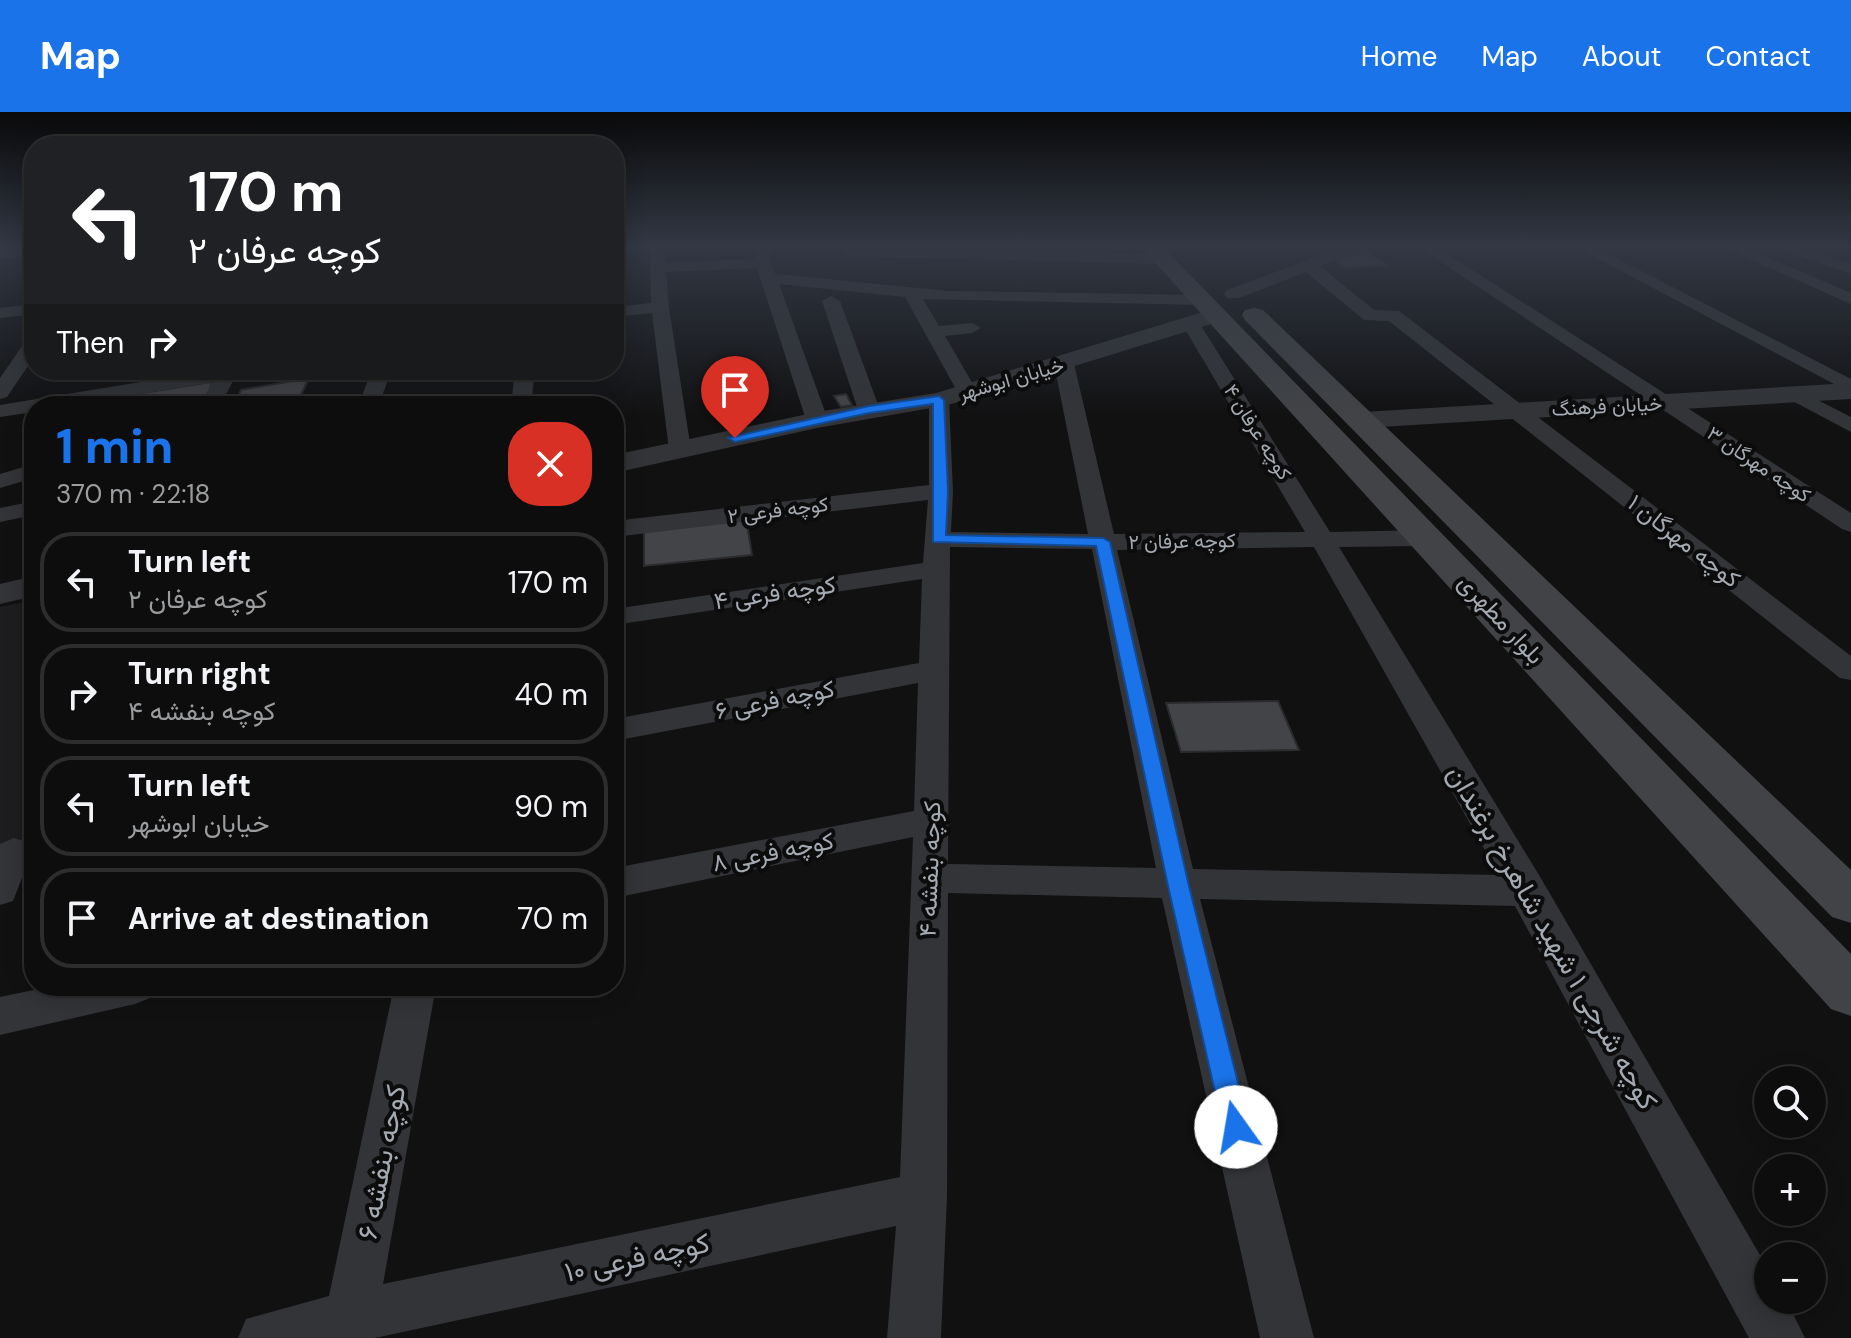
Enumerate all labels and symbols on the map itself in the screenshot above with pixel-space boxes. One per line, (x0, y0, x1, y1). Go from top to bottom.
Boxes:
street label: خیابان ابوشهر (954, 352, 1067, 407)
pin (701, 356, 769, 438)
street label: کوچه عرفان ۴ (1217, 379, 1298, 485)
street label: خیابان فرهنگ (1551, 390, 1663, 422)
street label: کوچه مهرگان ۳ (1702, 420, 1816, 509)
street label: کوچه مهرگان ۱ (1621, 487, 1747, 595)
street label: کوچه فرعی ۲ (726, 491, 830, 530)
street label: کوچه عرفان ۲ (1128, 527, 1236, 556)
street label: بلوار مطهری (1452, 567, 1551, 670)
street label: کوچه فرعی ۴ (712, 569, 838, 617)
street label: کوچه فرعی ۶ (713, 673, 837, 727)
street label: کوچه شرجی ۱ شهید شاهرخ برغندان (1439, 758, 1667, 1116)
street label: کوچه بنفشه ۴ (912, 800, 948, 938)
street label: کوچه فرعی ۸ (709, 825, 837, 879)
street label: کوچه بنفشه ۶ (348, 1082, 415, 1242)
position arrow (1194, 1085, 1278, 1169)
street label: کوچه فرعی ۱۰ (561, 1224, 713, 1291)

